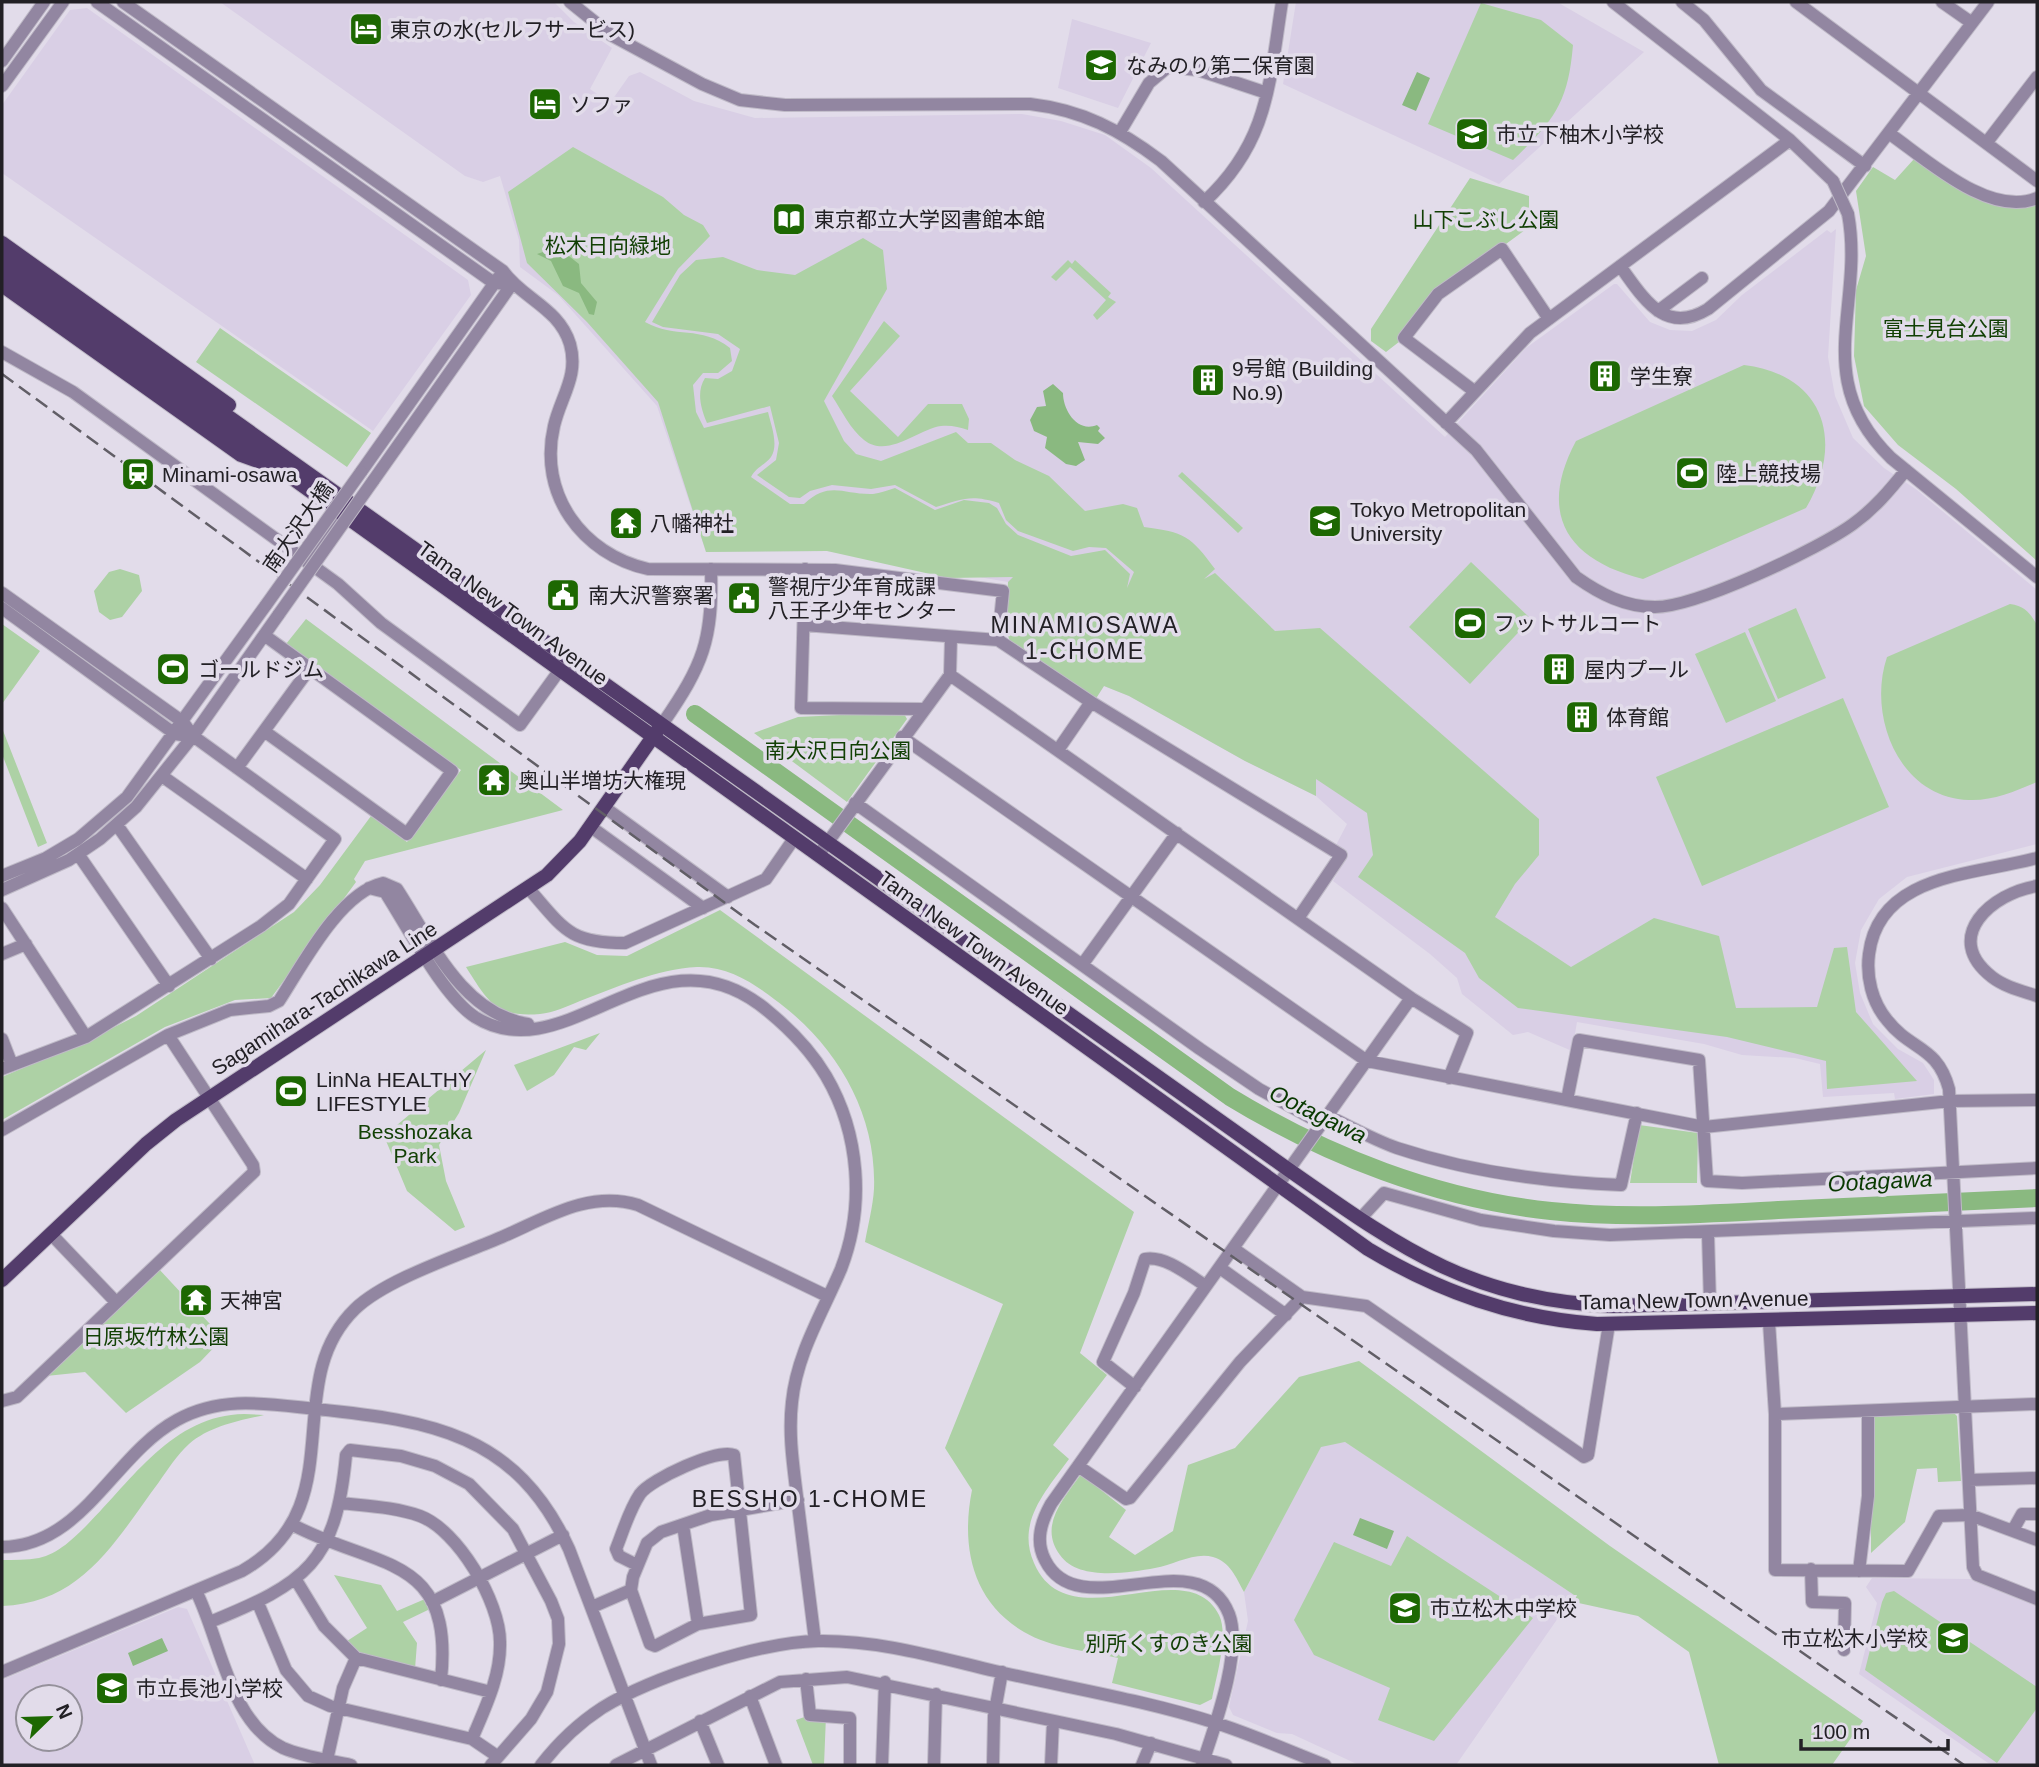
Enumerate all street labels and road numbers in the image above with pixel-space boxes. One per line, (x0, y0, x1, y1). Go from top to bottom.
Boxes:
street label: 南大沢大橋 (258, 477, 338, 577)
street label: Tama New Town Avenue (414, 536, 612, 690)
street label: Tama New Town Avenue (875, 866, 1073, 1020)
street label: Sagamihara-Tachikawa Line (207, 917, 441, 1079)
street label: Tama New Town Avenue (1579, 1287, 1809, 1313)

